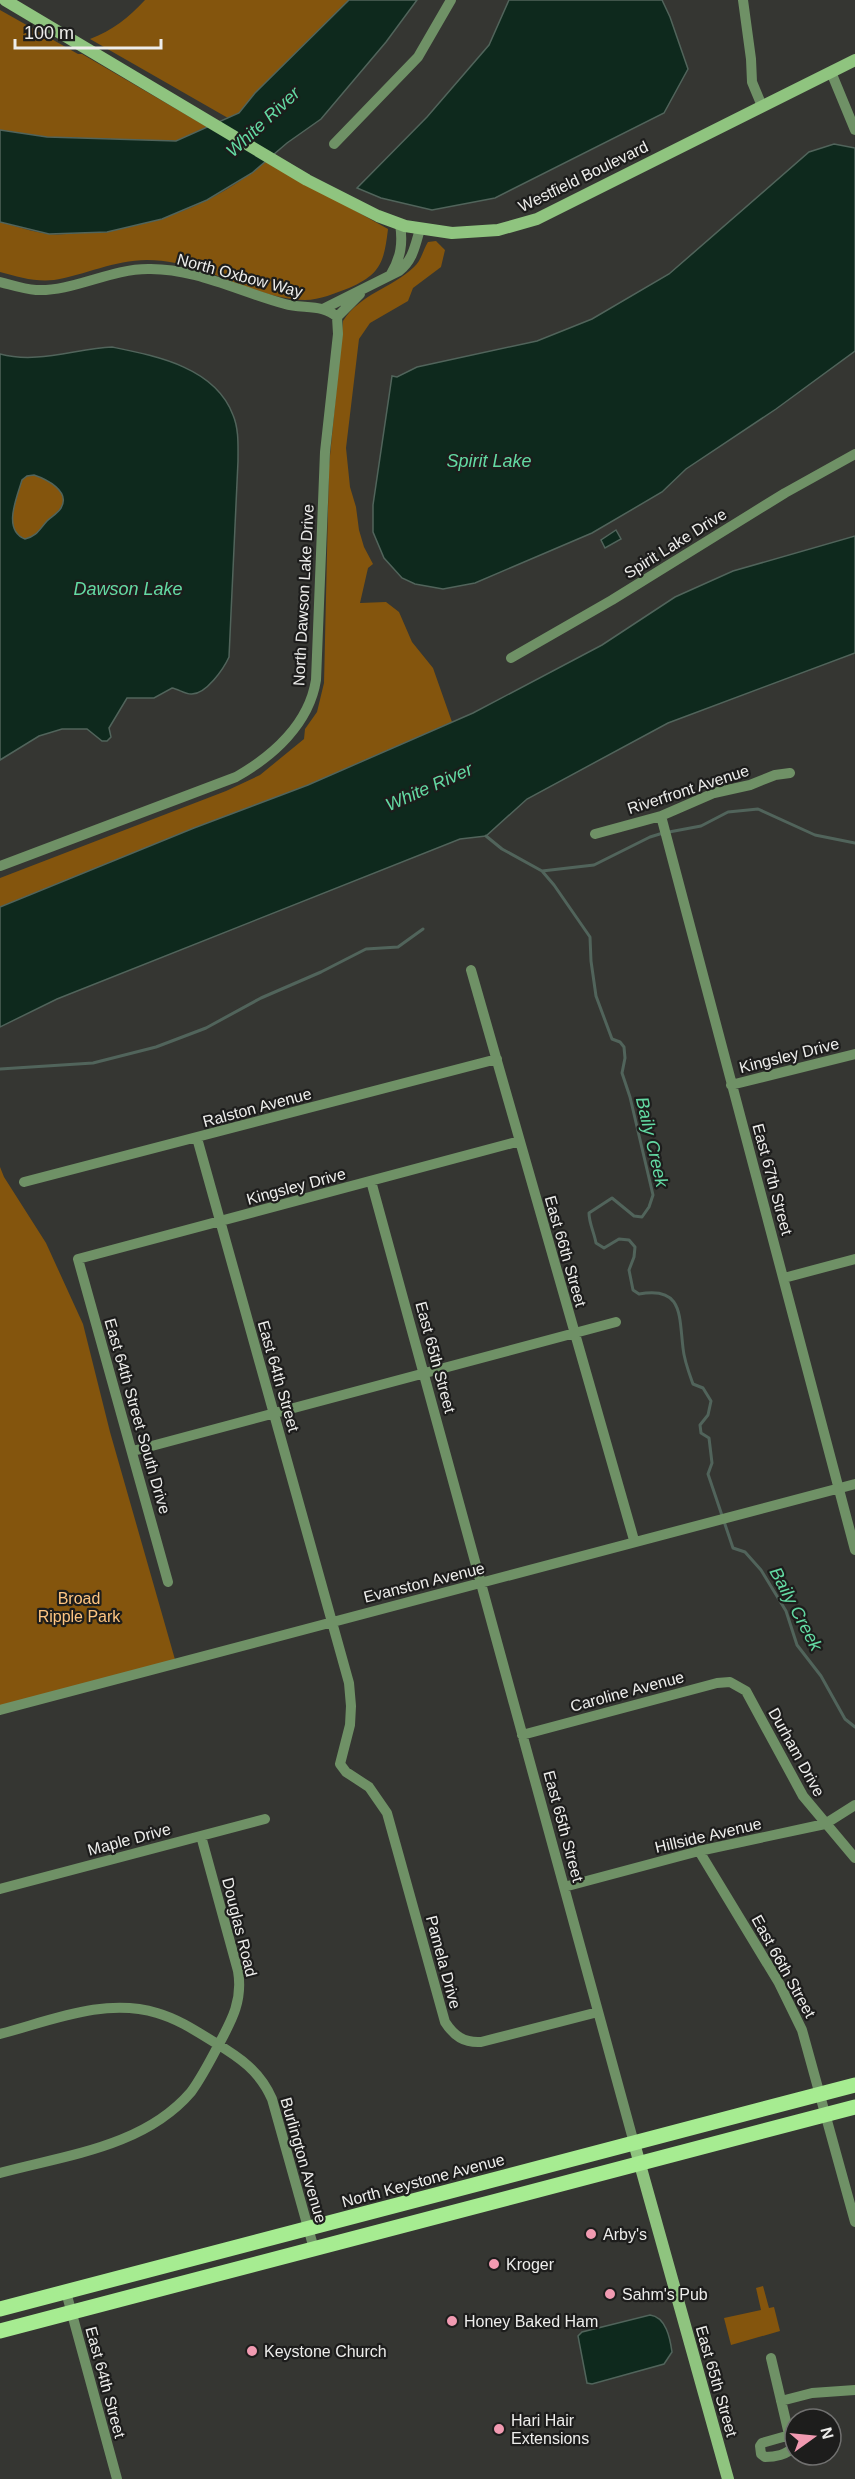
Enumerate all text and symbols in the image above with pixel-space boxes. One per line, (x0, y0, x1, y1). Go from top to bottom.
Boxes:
scale bar (15, 12, 160, 50)
text: 100 m (24, 23, 74, 43)
water label: White River (222, 82, 305, 161)
street label: Westfield Boulevard (516, 138, 651, 215)
street label: North Oxbow Way (175, 251, 304, 300)
water label: Spirit Lake (446, 451, 532, 471)
street label: North Dawson Lake Drive (290, 503, 317, 686)
street label: Spirit Lake Drive (621, 505, 730, 582)
water label: Dawson Lake (73, 579, 183, 599)
water label: White River (382, 759, 476, 815)
street label: Riverfront Avenue (625, 762, 751, 817)
street label: Kingsley Drive (737, 1035, 841, 1076)
street label: Ralston Avenue (201, 1085, 313, 1130)
water label: Baily Creek (632, 1095, 672, 1190)
street label: East 67th Street (749, 1122, 796, 1237)
street label: Kingsley Drive (245, 1165, 348, 1208)
street label: East 66th Street (542, 1194, 590, 1309)
street label: East 65th Street (412, 1300, 459, 1415)
street label: East 64th Street South Drive (101, 1316, 174, 1516)
street label: East 64th Street (255, 1319, 303, 1434)
street label: Evanston Avenue (362, 1559, 487, 1606)
water label: Baily Creek (766, 1564, 827, 1655)
park label: Broad Ripple Park (38, 1590, 121, 1625)
street label: Caroline Avenue (568, 1668, 686, 1715)
street label: Durham Drive (765, 1705, 828, 1800)
street label: East 65th Street (540, 1769, 587, 1884)
street label: Hillside Avenue (653, 1815, 763, 1856)
street label: Maple Drive (86, 1820, 173, 1859)
street label: Douglas Road (219, 1876, 260, 1978)
street label: East 66th Street (748, 1912, 819, 2021)
street label: Pamela Drive (423, 1914, 464, 2011)
street label: Burlington Avenue (277, 2096, 330, 2225)
street label: North Keystone Avenue (340, 2151, 506, 2210)
place label: Arby's (603, 2226, 647, 2243)
marker: Arby's (584, 2227, 598, 2241)
place label: Kroger (506, 2256, 555, 2273)
marker: Kroger (487, 2257, 501, 2271)
place label: Sahm's Pub (622, 2286, 708, 2303)
marker: Sahm's Pub (603, 2287, 617, 2301)
place label: Honey Baked Ham (464, 2313, 598, 2330)
marker: Honey Baked Ham (445, 2314, 459, 2328)
street label: East 65th Street (693, 2324, 741, 2439)
street label: East 64th Street (82, 2325, 129, 2440)
place label: Keystone Church (264, 2343, 387, 2360)
marker: Keystone Church (245, 2344, 259, 2358)
north arrow (783, 2407, 843, 2467)
place label: Hari Hair Extensions (511, 2412, 589, 2447)
marker: Hari Hair Extensions (492, 2422, 506, 2436)
text: N (817, 2425, 837, 2441)

